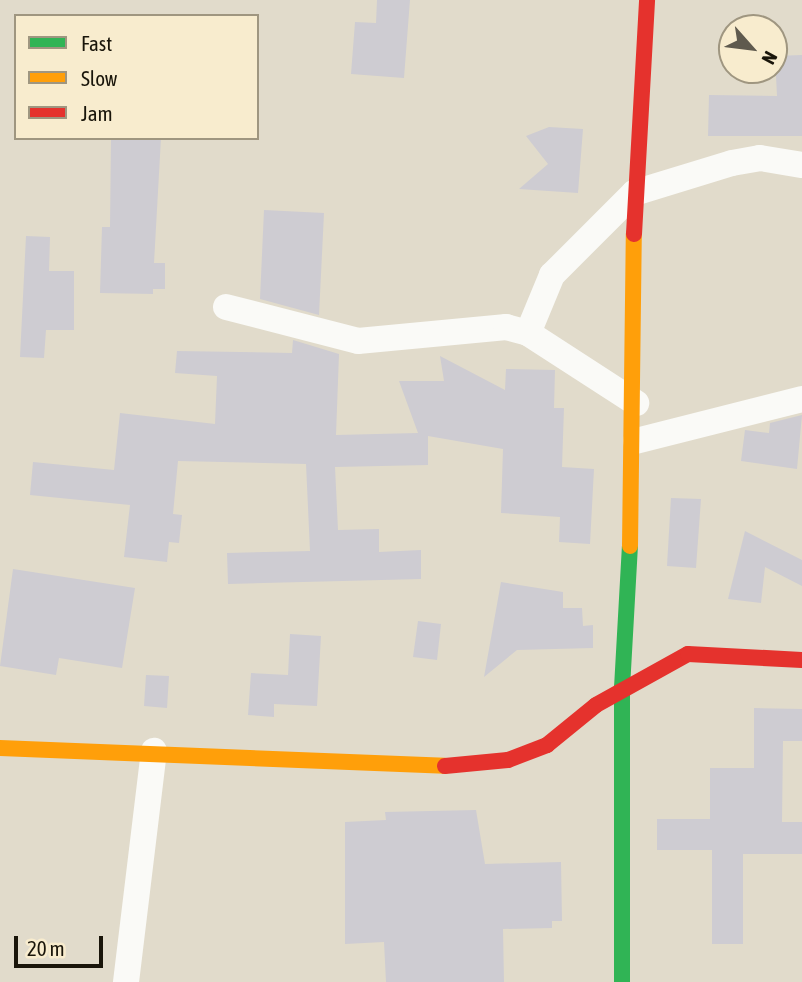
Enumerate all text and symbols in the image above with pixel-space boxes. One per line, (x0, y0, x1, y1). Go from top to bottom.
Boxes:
legend (14, 14, 259, 140)
north arrow (718, 14, 788, 84)
text: Fast (81, 31, 112, 55)
text: N (757, 48, 782, 68)
text: Slow (81, 66, 117, 90)
text: Jam (81, 101, 113, 125)
scale bar (18, 922, 107, 966)
text: 20 m (27, 936, 65, 960)

